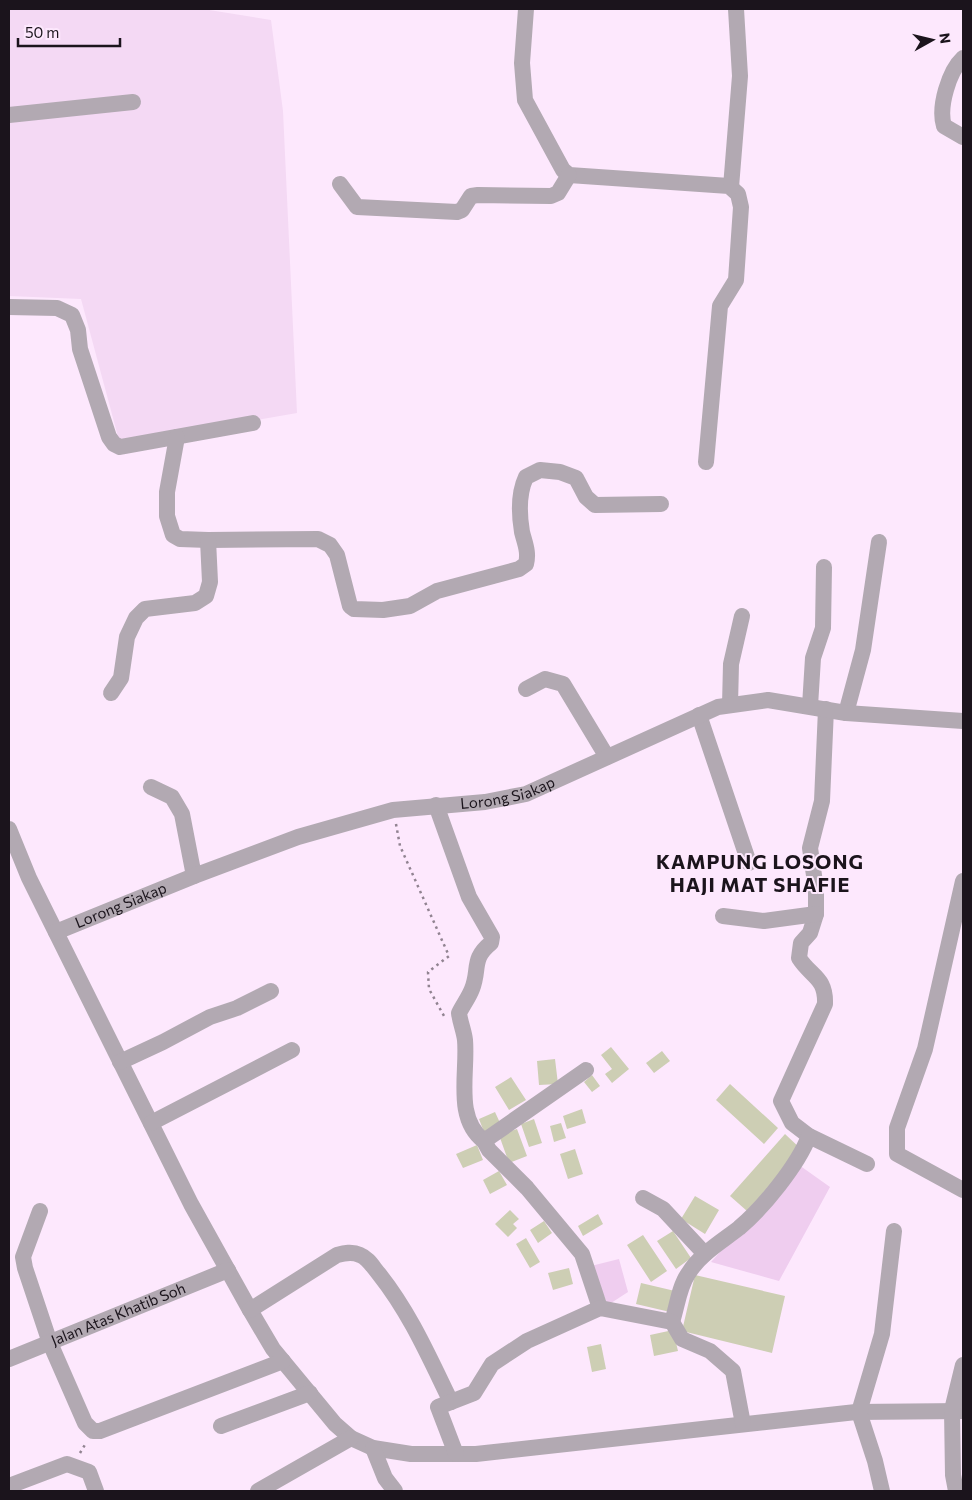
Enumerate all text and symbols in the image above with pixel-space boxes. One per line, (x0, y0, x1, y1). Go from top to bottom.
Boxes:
scale bar (18, 15, 120, 47)
north arrow (907, 15, 957, 65)
text: 50 m (25, 23, 59, 41)
text: N (936, 32, 955, 45)
street label: Lorong Siakap (459, 772, 557, 812)
district label: KAMPUNG LOSONG HAJI MAT SHAFIE (656, 849, 864, 896)
street label: Lorong Siakap (72, 878, 169, 931)
street label: Jalan Atas Khatib Soh (48, 1278, 188, 1349)

